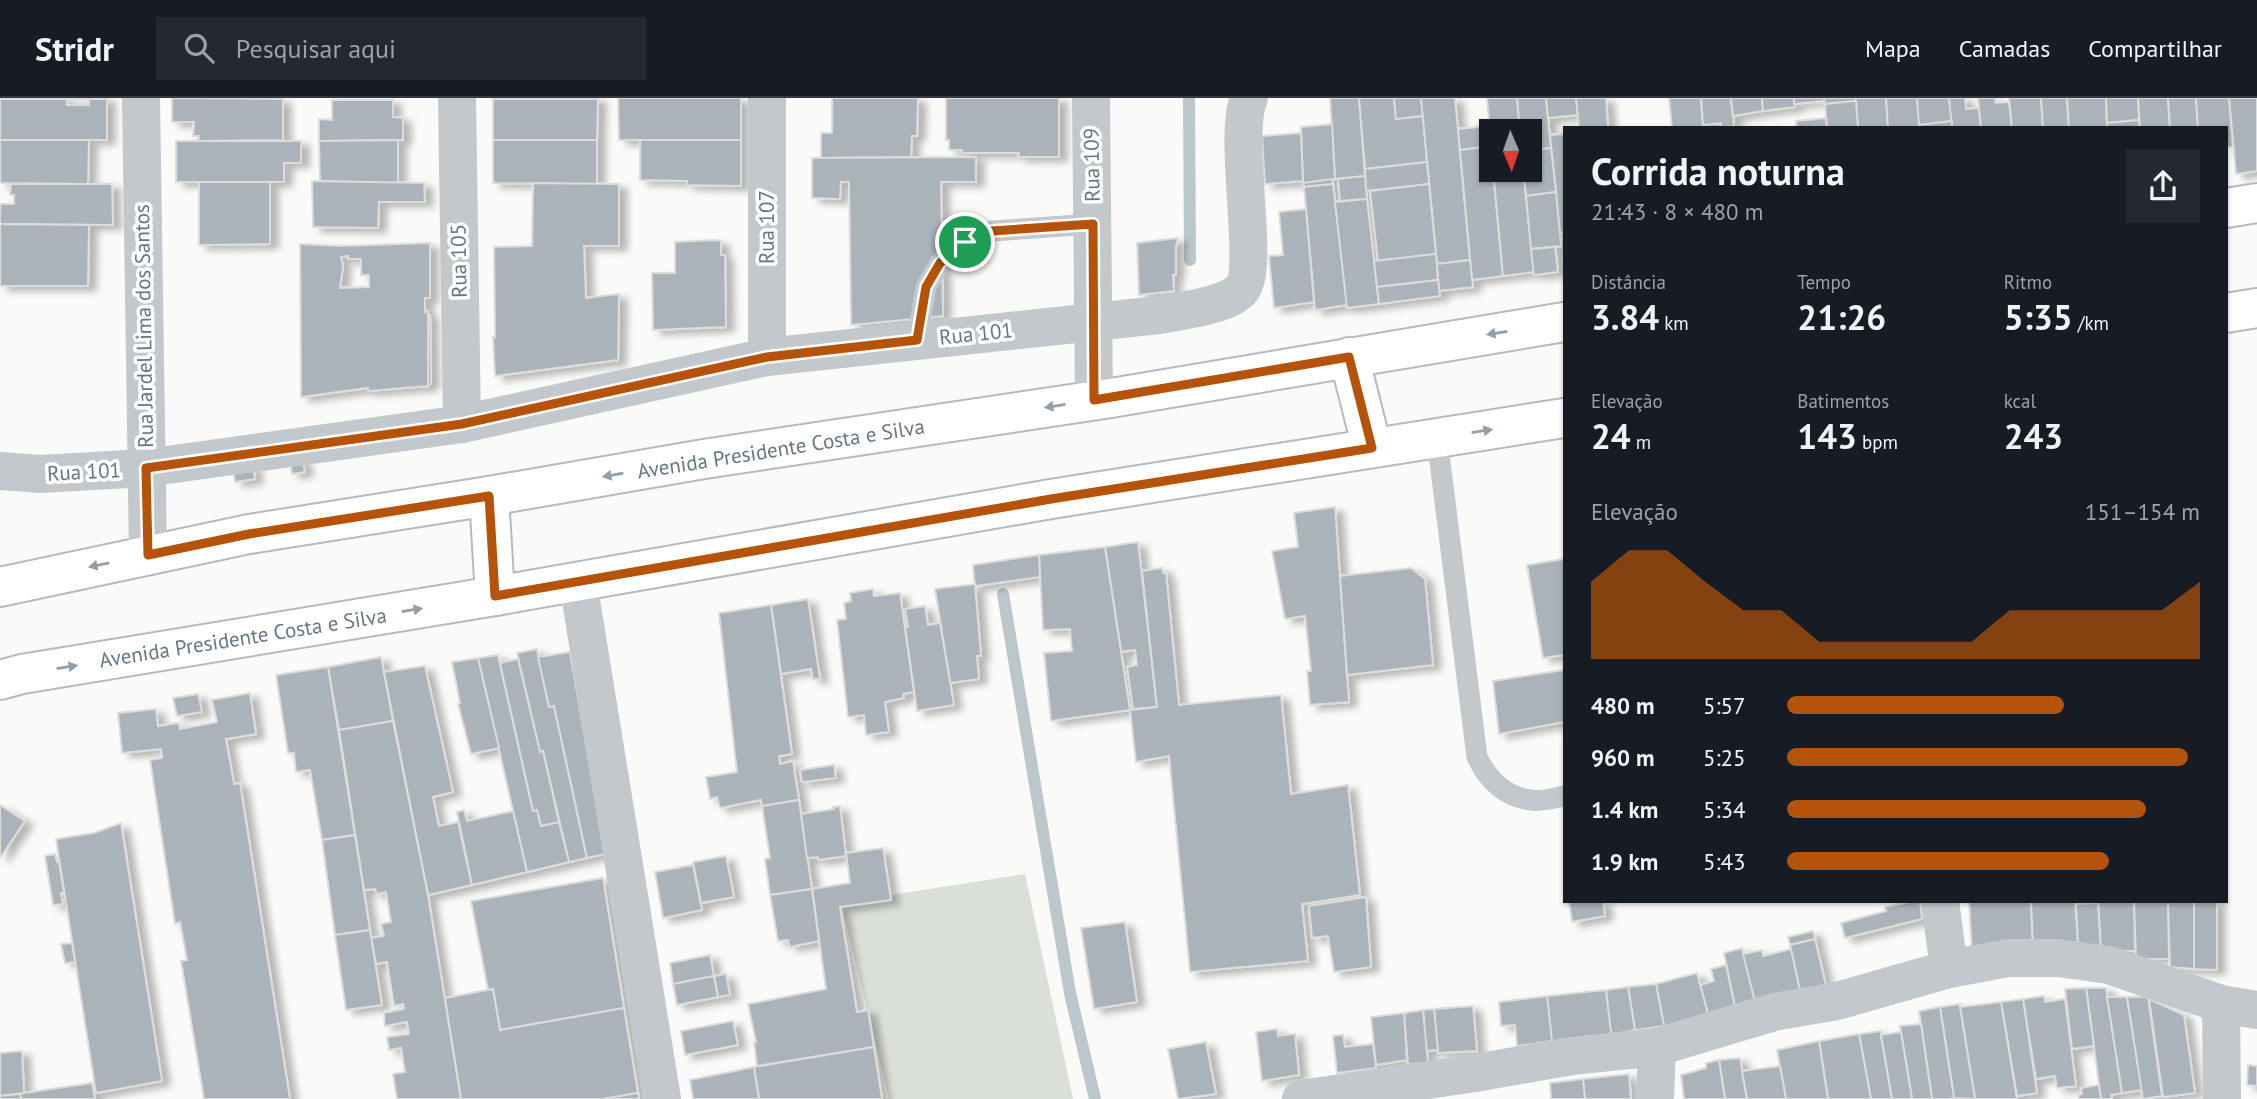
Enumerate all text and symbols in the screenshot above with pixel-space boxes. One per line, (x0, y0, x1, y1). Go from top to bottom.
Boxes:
search box (156, 17, 646, 80)
text: Stridr (35, 27, 114, 70)
icon: search (180, 29, 218, 67)
text: Pesquisar aqui (236, 32, 396, 65)
text: Mapa (1865, 33, 1921, 64)
text: Camadas (1959, 33, 2050, 64)
text: Compartilhar (2088, 33, 2222, 64)
north arrow (1479, 119, 1542, 182)
map controls (1479, 119, 1542, 182)
street label: Rua 109 (1077, 128, 1106, 202)
text: Corrida noturna (1591, 146, 1845, 195)
button: share (2126, 149, 2200, 223)
street label: Rua 107 (753, 190, 780, 264)
text: 21:43 · 8 × 480 m (1591, 197, 1763, 226)
street label: Rua Jardel Lima dos Santos (128, 204, 159, 448)
pin (935, 212, 995, 272)
icon: arrive (946, 223, 984, 261)
street label: Rua 105 (444, 224, 473, 298)
text: Distância (1591, 270, 1666, 294)
text: Tempo (1797, 270, 1851, 294)
text: Ritmo (2004, 270, 2052, 294)
text: 3.84 (1591, 294, 1659, 340)
text: 21:26 (1797, 294, 1886, 340)
text: 5:35 (2004, 294, 2073, 340)
text: km (1659, 311, 1689, 335)
text: /km (2073, 311, 2109, 335)
street label: Rua 101 (938, 316, 1014, 351)
one-way arrow (1486, 328, 1508, 339)
text: Elevação (1591, 389, 1663, 413)
text: Batimentos (1797, 389, 1889, 413)
text: kcal (2004, 389, 2036, 413)
one-way arrow (1044, 401, 1066, 412)
street label: Avenida Presidente Costa e Silva (635, 412, 927, 485)
text: 24 (1591, 413, 1631, 459)
text: 143 (1797, 413, 1857, 459)
text: 243 (2004, 413, 2063, 459)
one-way arrow (1471, 425, 1493, 436)
text: m (1631, 430, 1651, 454)
text: bpm (1857, 430, 1898, 454)
street label: Rua 101 (46, 456, 122, 487)
one-way arrow (601, 470, 623, 481)
text: Elevação (1591, 497, 1678, 526)
text: 151–154 m (2085, 497, 2200, 526)
one-way arrow (88, 560, 110, 571)
street label: Avenida Presidente Costa e Silva (97, 601, 389, 674)
one-way arrow (401, 604, 423, 615)
one-way arrow (56, 661, 78, 672)
text: 480 m (1591, 691, 1654, 720)
text: 5:57 (1703, 691, 1746, 720)
text: 960 m (1591, 743, 1654, 772)
text: 5:25 (1703, 743, 1746, 772)
text: 1.4 km (1591, 795, 1658, 824)
text: 5:34 (1703, 795, 1746, 824)
text: 1.9 km (1591, 847, 1658, 876)
text: 5:43 (1703, 847, 1746, 876)

